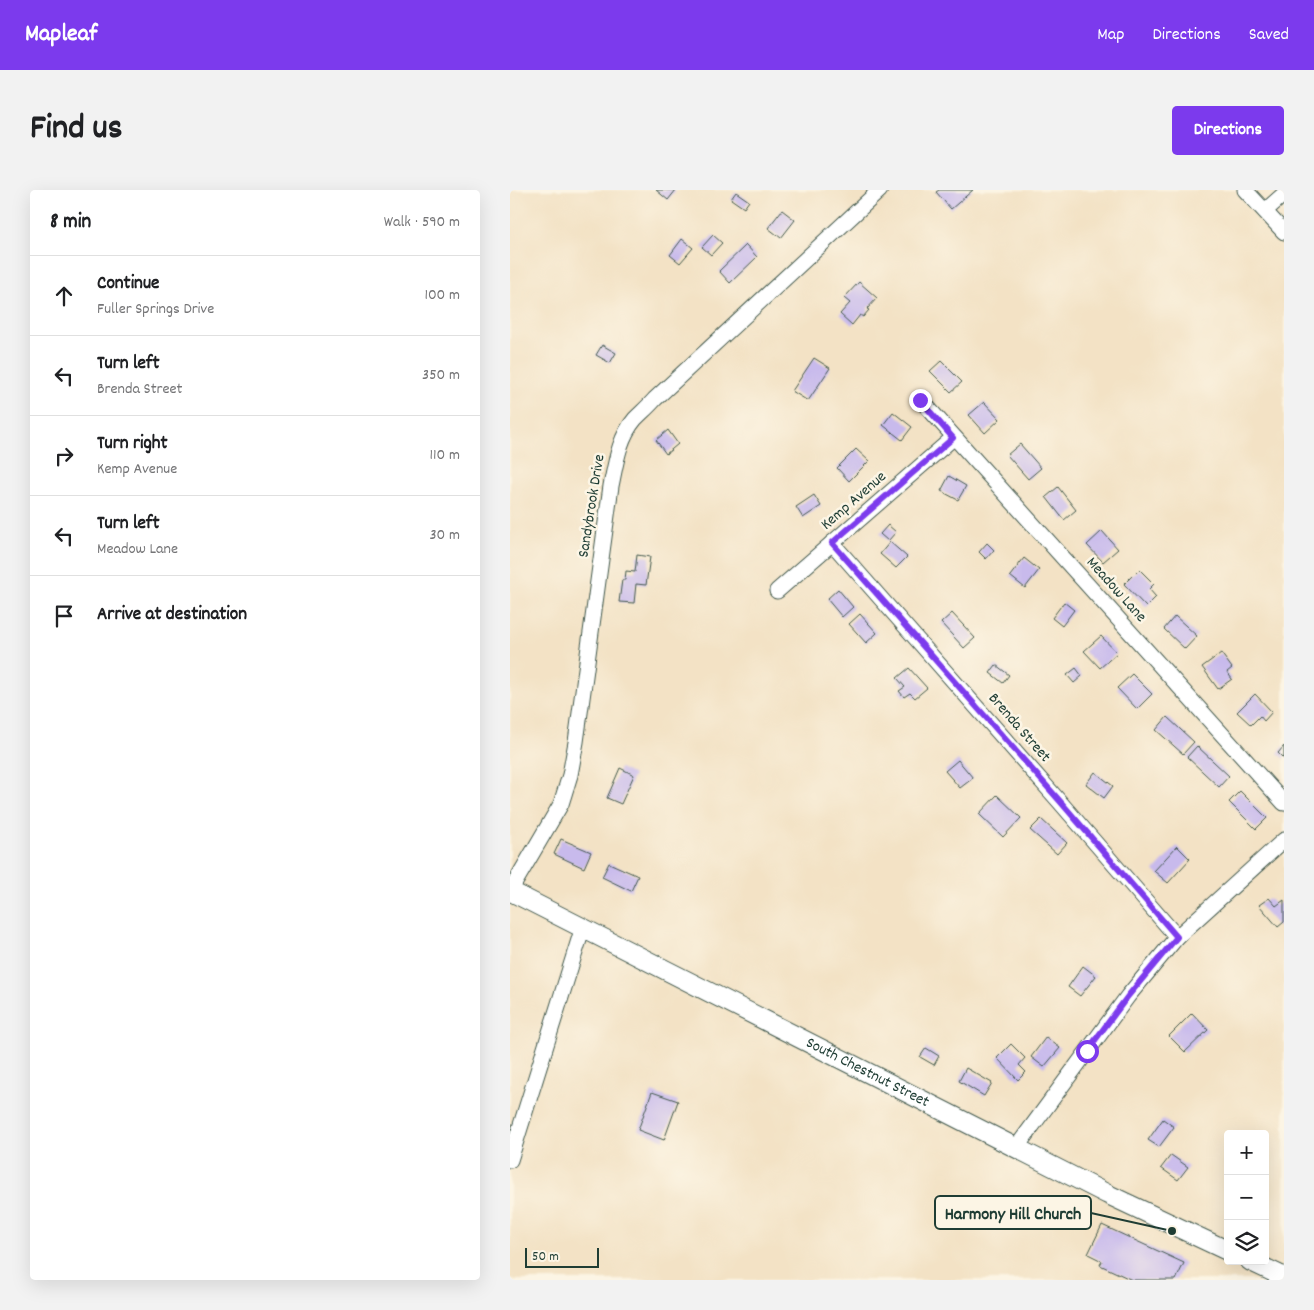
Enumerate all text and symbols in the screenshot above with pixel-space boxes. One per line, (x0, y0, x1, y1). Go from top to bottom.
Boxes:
text: Mapleaf (25, 18, 97, 52)
text: Map (1097, 23, 1124, 48)
text: Directions (1152, 23, 1221, 48)
text: Saved (1249, 23, 1289, 48)
text: Find us (30, 105, 122, 155)
button: Directions (1172, 106, 1284, 155)
text: 8 min (50, 208, 91, 238)
text: Walk · 590 m (384, 211, 460, 234)
text: Continue (97, 271, 159, 298)
icon: ahead (50, 282, 78, 310)
text: 100 m (424, 284, 460, 307)
text: Fuller Springs Drive (97, 298, 214, 321)
text: Turn left (97, 351, 160, 378)
icon: left (50, 362, 78, 390)
text: 350 m (422, 364, 460, 387)
text: Brenda Street (97, 378, 183, 401)
route end (909, 389, 932, 412)
text: Turn right (97, 431, 168, 458)
icon: right (50, 442, 78, 470)
text: 110 m (430, 444, 460, 467)
street label: Sandybrook Drive (572, 453, 612, 559)
text: Kemp Avenue (97, 458, 177, 481)
street label: Kemp Avenue (816, 466, 892, 536)
text: Turn left (97, 511, 160, 538)
icon: left (50, 522, 78, 550)
text: 30 m (430, 524, 460, 547)
text: Meadow Lane (97, 538, 178, 561)
street label: Meadow Lane (1080, 552, 1152, 628)
icon: arrive (50, 602, 78, 630)
text: Arrive at destination (97, 602, 247, 629)
street label: Brenda Street (982, 688, 1056, 768)
street label: South Chestnut Street (802, 1032, 933, 1113)
route start (1076, 1040, 1099, 1063)
map controls (1224, 1130, 1269, 1265)
button: + (1224, 1130, 1269, 1175)
button: − (1224, 1175, 1269, 1220)
callout: Harmony Hill Church (935, 1196, 1091, 1229)
text: Harmony Hill Church (945, 1203, 1081, 1228)
button: layers (1224, 1220, 1269, 1265)
scale bar (525, 1245, 599, 1268)
text: 50 m (532, 1247, 559, 1267)

